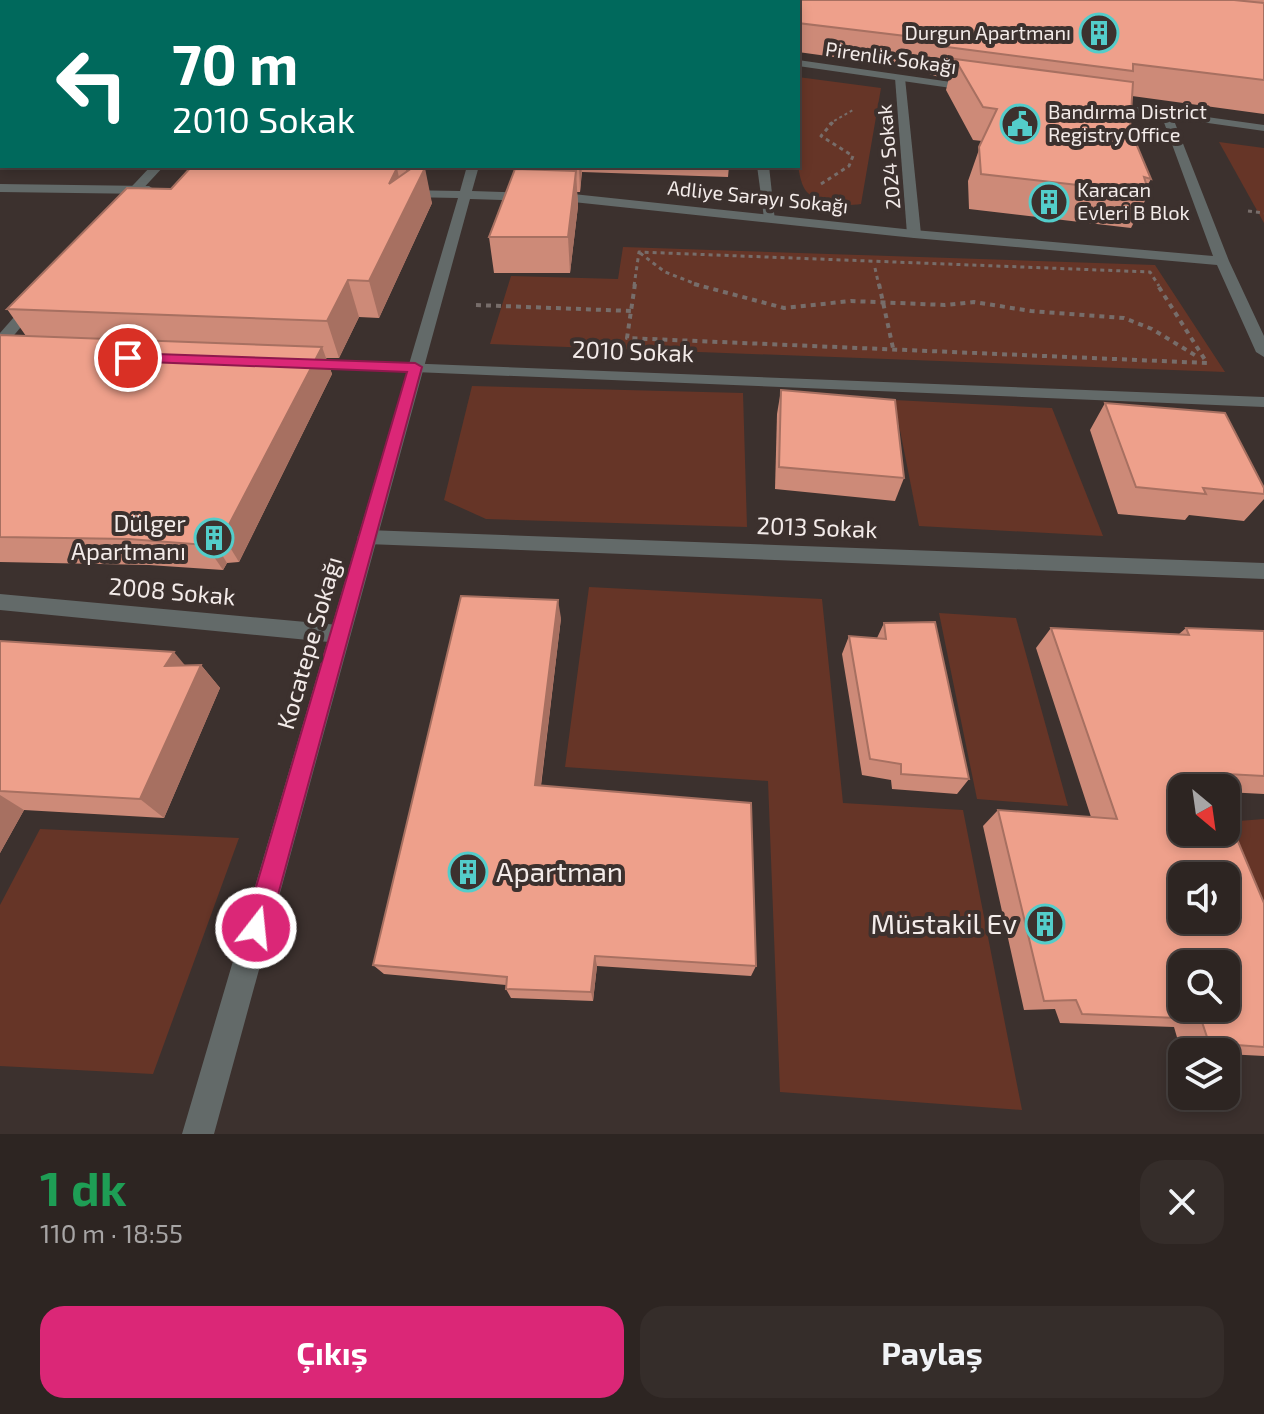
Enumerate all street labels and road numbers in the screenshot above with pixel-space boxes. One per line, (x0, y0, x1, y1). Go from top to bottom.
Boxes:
street label: Pirenlik Sokağı (824, 36, 958, 78)
street label: 2024 Sokak (871, 104, 905, 211)
street label: Adliye Sarayı Sokağı (667, 175, 850, 217)
street label: 2010 Sokak (572, 334, 695, 367)
street label: 2013 Sokak (756, 510, 878, 543)
street label: Kocatepe Sokağı (270, 553, 347, 732)
street label: 2008 Sokak (108, 571, 237, 610)

